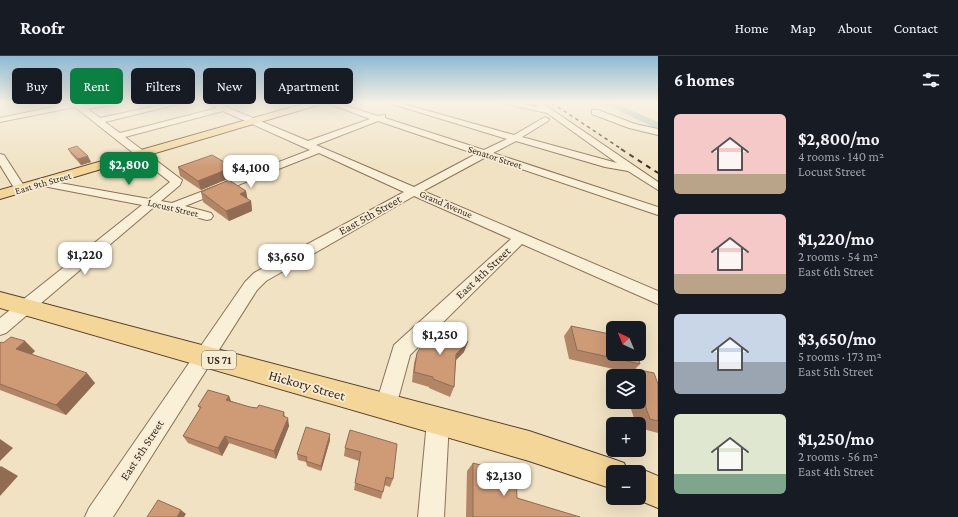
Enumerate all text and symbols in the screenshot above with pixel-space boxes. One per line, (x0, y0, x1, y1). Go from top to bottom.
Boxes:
text: Roofr (20, 17, 65, 38)
text: Home (735, 20, 768, 36)
text: Map (790, 20, 816, 36)
text: About (838, 20, 872, 36)
text: Contact (894, 20, 938, 36)
chip: Buy (12, 68, 62, 104)
chip: Rent (70, 68, 123, 104)
chip: Filters (131, 68, 195, 104)
chip: New (203, 68, 256, 104)
chip: Apartment (264, 68, 353, 104)
icon: filters (920, 69, 942, 91)
text: 6 homes (674, 71, 734, 90)
icon: home (706, 130, 754, 178)
text: $2,800/mo (798, 130, 880, 149)
street label: Senator Street (467, 143, 524, 171)
text: 4 rooms · 140 m² (798, 149, 884, 164)
pin: $2,800 (96, 152, 162, 186)
pin: $4,100 (218, 155, 284, 189)
text: $2,800 (109, 157, 149, 172)
text: $4,100 (232, 160, 270, 175)
text: Locust Street (798, 164, 866, 179)
street label: East 9th Street (13, 169, 73, 196)
street label: Grand Avenue (418, 188, 475, 220)
street label: East 5th Street (336, 192, 405, 238)
street label: Locust Street (146, 197, 200, 219)
icon: home (706, 230, 754, 278)
text: $1,220/mo (798, 230, 874, 249)
pin: $1,220 (52, 242, 118, 276)
street label: East 4th Street (453, 243, 514, 302)
pin: $3,650 (253, 244, 319, 278)
text: $1,220 (67, 247, 103, 262)
text: $3,650 (267, 249, 305, 264)
text: 2 rooms · 54 m² (798, 249, 878, 264)
text: East 6th Street (798, 264, 874, 279)
north arrow (606, 321, 646, 361)
map controls (606, 321, 646, 505)
pin: $1,250 (407, 322, 473, 356)
text: $1,250 (422, 327, 458, 342)
icon: home (706, 330, 754, 378)
text: $3,650/mo (798, 330, 876, 349)
text: 5 rooms · 173 m² (798, 349, 882, 364)
road number: US 71 (202, 351, 236, 369)
text: East 5th Street (798, 364, 873, 379)
street label: Hickory Street (267, 366, 348, 404)
button: layers (606, 369, 646, 409)
street label: East 5th Street (117, 416, 167, 483)
button: + (606, 417, 646, 457)
icon: home (706, 430, 754, 478)
text: $1,250/mo (798, 430, 874, 449)
text: 2 rooms · 56 m² (798, 449, 878, 464)
pin: $2,130 (471, 463, 537, 497)
text: East 4th Street (798, 464, 874, 479)
button: − (606, 465, 646, 505)
text: $2,130 (486, 468, 522, 483)

